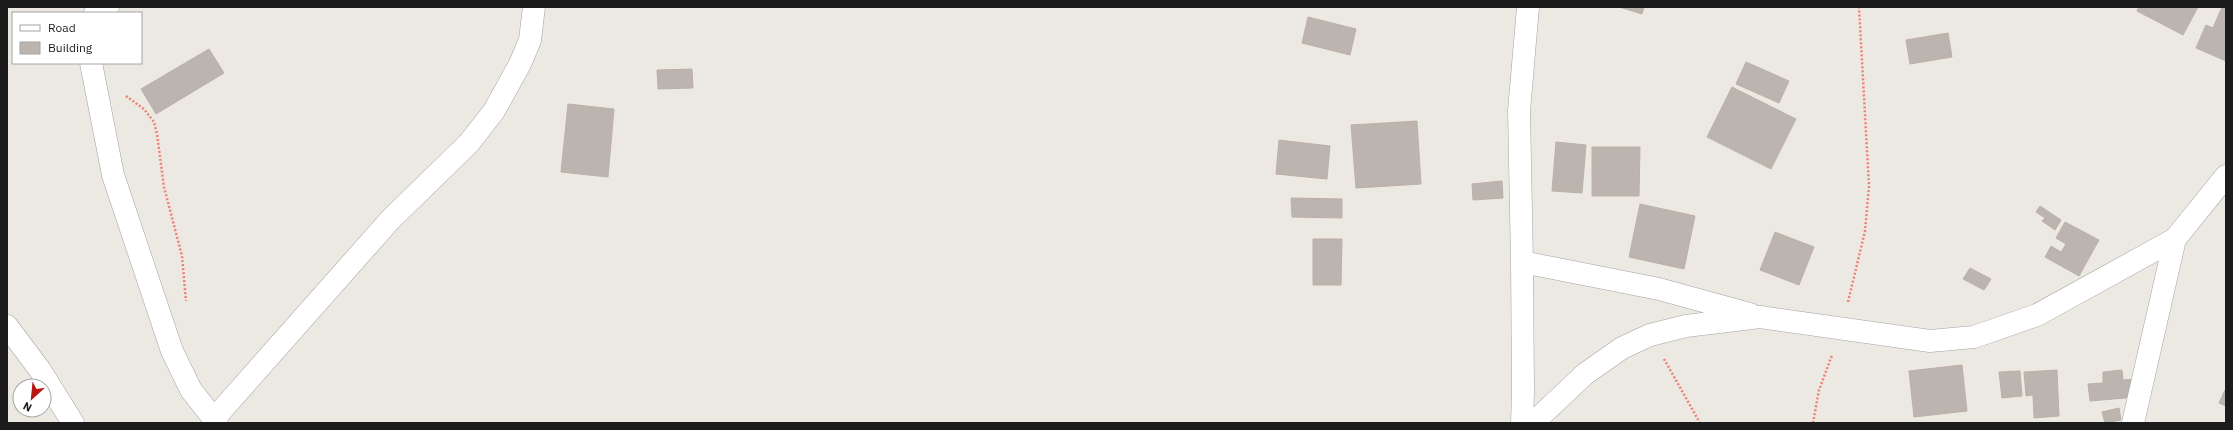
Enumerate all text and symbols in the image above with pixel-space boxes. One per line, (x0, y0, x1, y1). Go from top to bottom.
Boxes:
legend (12, 12, 142, 64)
text: Road (48, 20, 76, 35)
text: Building (48, 40, 93, 55)
north arrow (12, 378, 52, 418)
text: N (21, 399, 34, 415)

